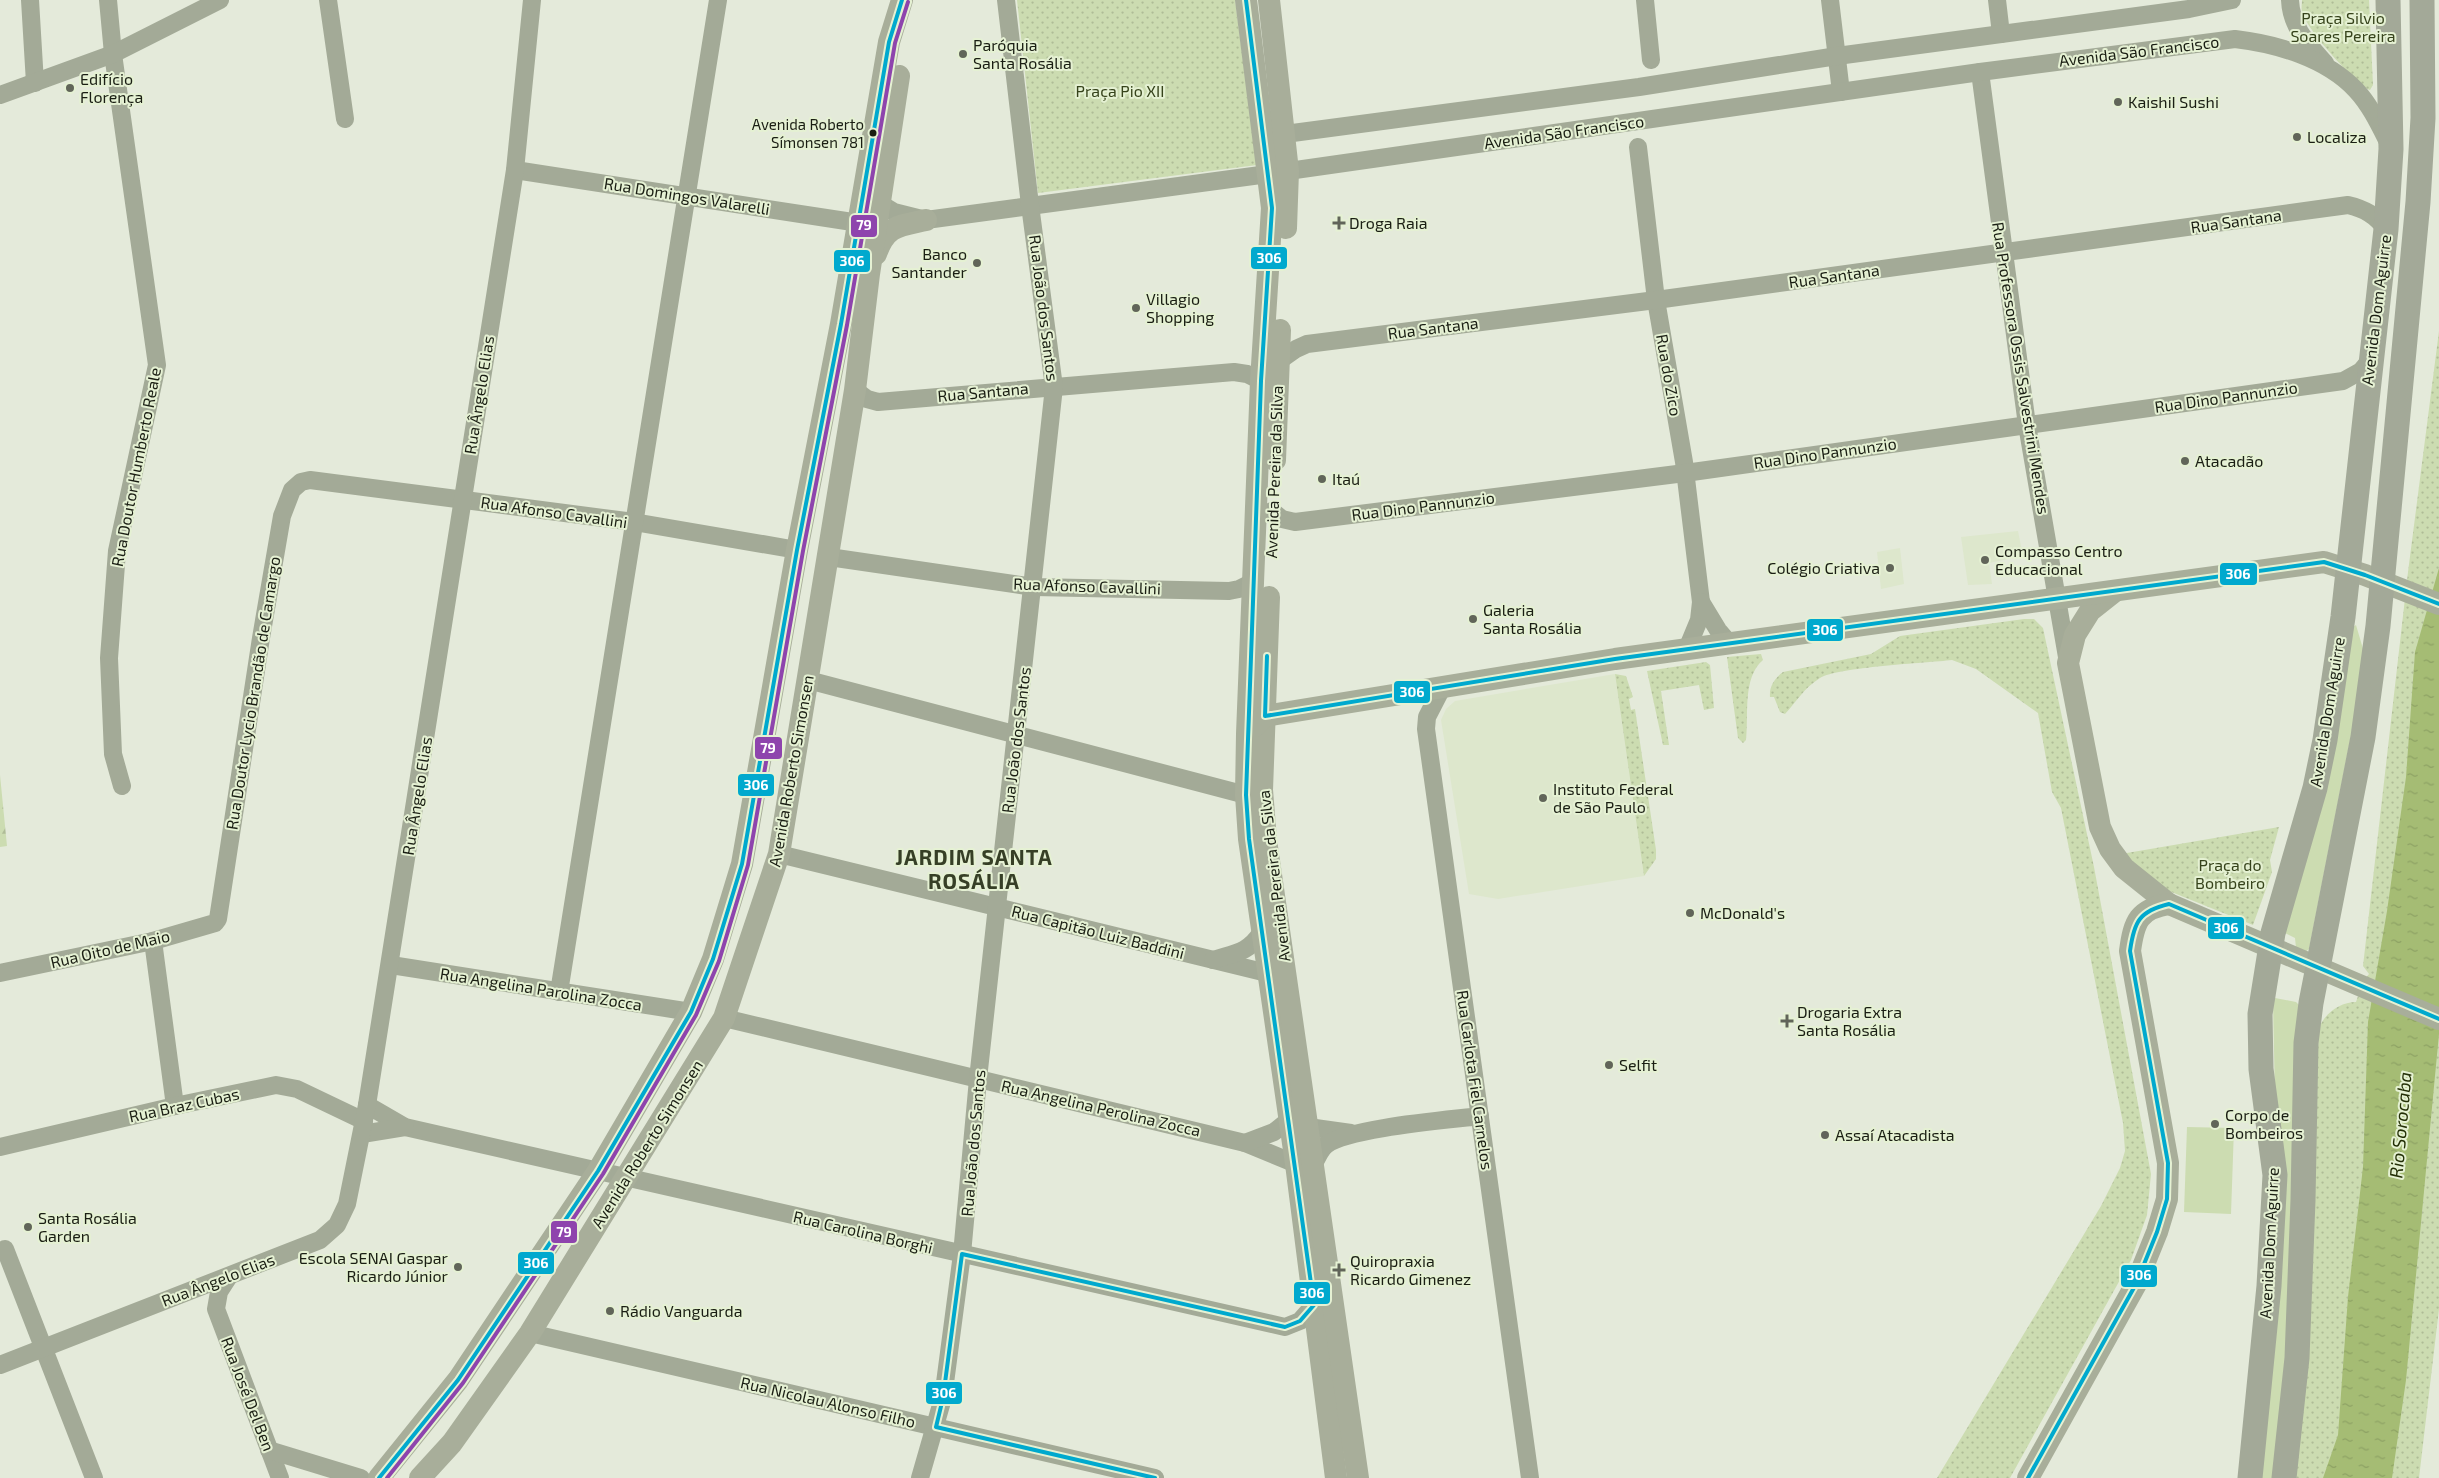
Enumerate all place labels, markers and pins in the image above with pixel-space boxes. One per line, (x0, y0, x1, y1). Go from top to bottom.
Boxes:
place label: Paróquia Santa Rosália (973, 35, 1072, 72)
marker: Paróquia Santa Rosália (957, 48, 969, 60)
place label: Edifício Florença (80, 69, 143, 107)
marker: Edifício Florença (64, 82, 76, 94)
place label: KaishiI Sushi (2128, 92, 2219, 111)
marker: KaishiI Sushi (2112, 96, 2124, 108)
place label: Avenida Roberto Símonsen 781 (752, 115, 864, 151)
place label: Localiza (2307, 127, 2367, 146)
marker: Avenida Roberto Símonsen 781 (868, 128, 878, 138)
marker: Localiza (2291, 131, 2303, 143)
place label: Droga Raia (1349, 213, 1428, 232)
marker: Droga Raia (1333, 217, 1345, 229)
place label: Banco Santander (892, 244, 968, 281)
marker: Banco Santander (971, 257, 983, 269)
place label: Villagio Shopping (1146, 289, 1214, 326)
marker: Villagio Shopping (1130, 302, 1142, 314)
place label: Atacadão (2195, 451, 2263, 470)
marker: Atacadão (2179, 455, 2191, 467)
place label: Itaú (1332, 469, 1360, 488)
marker: Itaú (1316, 473, 1328, 485)
place label: Compasso Centro Educacional (1995, 541, 2123, 578)
marker: Compasso Centro Educacional (1979, 554, 1991, 566)
place label: Colégio Criativa (1767, 558, 1880, 577)
marker: Colégio Criativa (1884, 562, 1896, 574)
place label: Galeria Santa Rosália (1483, 600, 1582, 637)
marker: Galeria Santa Rosália (1467, 613, 1479, 625)
place label: Instituto Federal de São Paulo (1553, 779, 1674, 816)
marker: Instituto Federal de São Paulo (1537, 792, 1549, 804)
place label: McDonald's (1700, 903, 1785, 922)
marker: McDonald's (1684, 907, 1696, 919)
place label: Drogaria Extra Santa Rosália (1797, 1002, 1902, 1039)
marker: Drogaria Extra Santa Rosália (1781, 1015, 1793, 1027)
place label: Selfit (1619, 1055, 1657, 1074)
marker: Selfit (1603, 1059, 1615, 1071)
place label: Corpo de Bombeiros (2225, 1105, 2303, 1142)
marker: Corpo de Bombeiros (2209, 1118, 2221, 1130)
place label: Assaí Atacadista (1835, 1125, 1955, 1144)
marker: Assaí Atacadista (1819, 1129, 1831, 1141)
place label: Santa Rosália Garden (38, 1208, 137, 1245)
marker: Santa Rosália Garden (22, 1221, 34, 1233)
place label: Escola SENAI Gaspar Ricardo Júnior (299, 1248, 449, 1285)
place label: Quiropraxia Ricardo Gimenez (1350, 1251, 1471, 1288)
marker: Escola SENAI Gaspar Ricardo Júnior (452, 1261, 464, 1273)
marker: Quiropraxia Ricardo Gimenez (1332, 1263, 1346, 1277)
place label: Rádio Vanguarda (620, 1301, 743, 1320)
marker: Rádio Vanguarda (604, 1305, 616, 1317)

